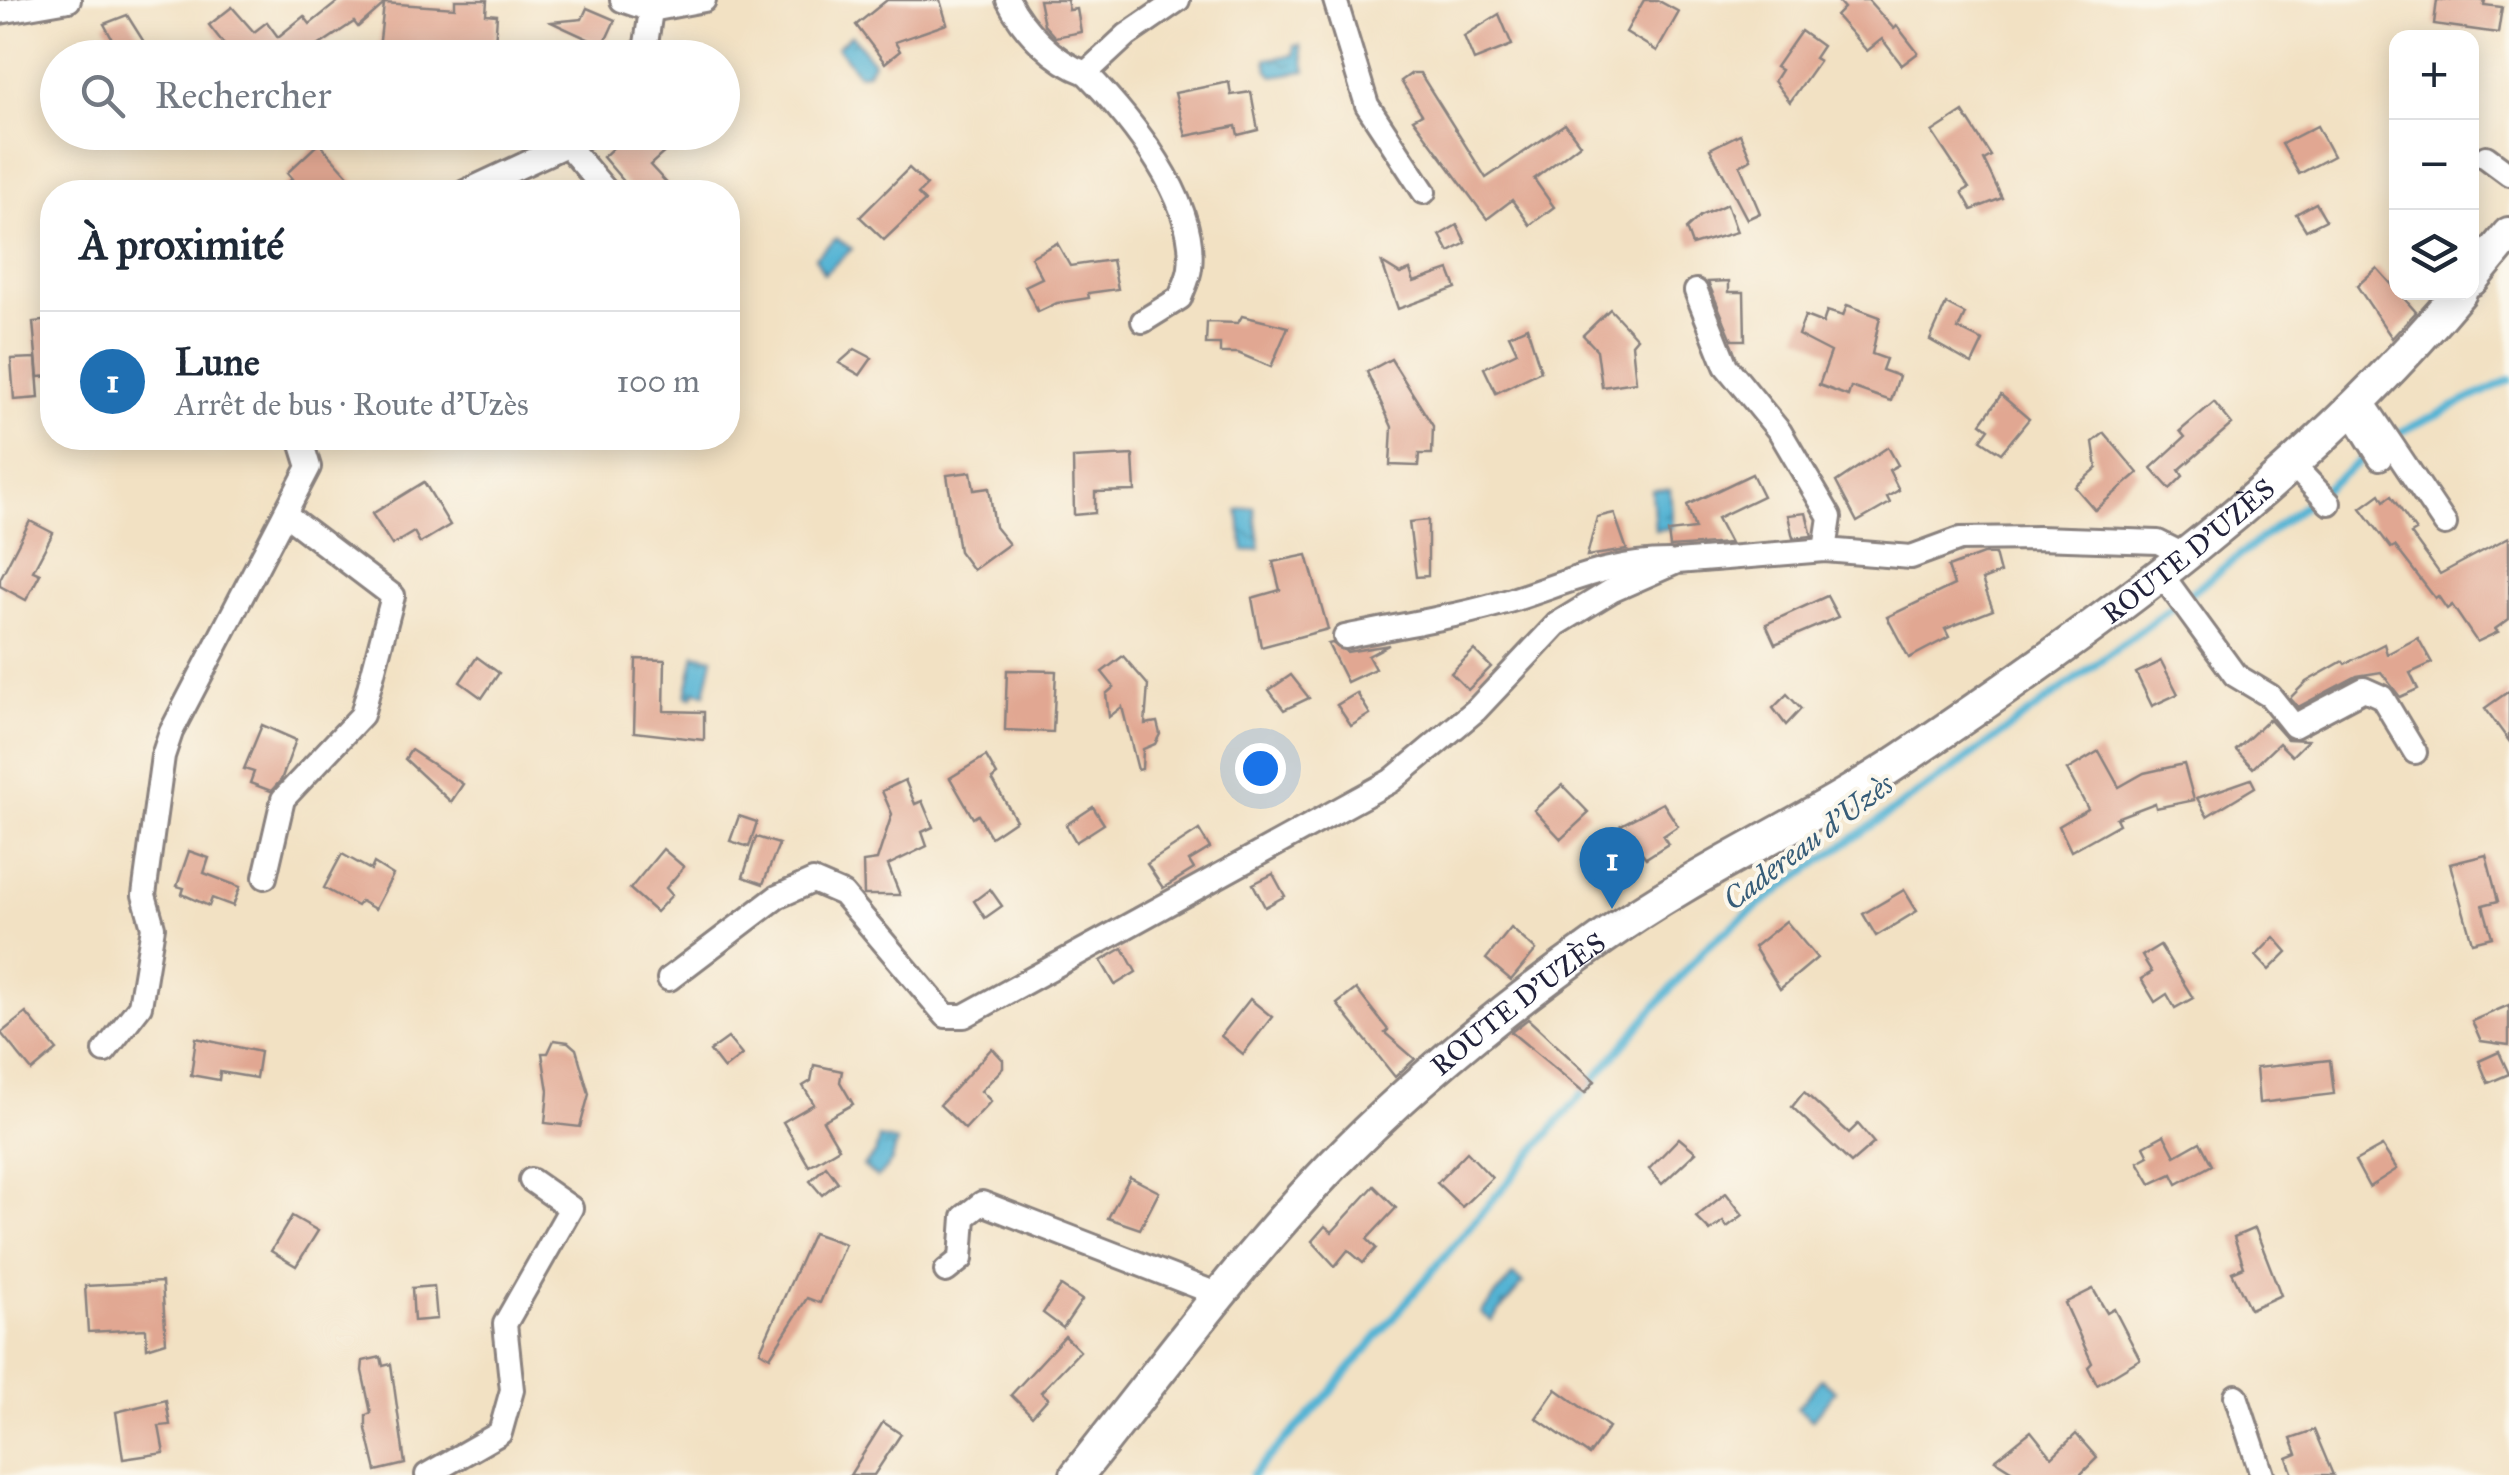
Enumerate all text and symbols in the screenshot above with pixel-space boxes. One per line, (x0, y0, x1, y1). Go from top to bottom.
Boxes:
map controls (2389, 30, 2479, 300)
button: + (2389, 30, 2479, 120)
search box (40, 40, 740, 150)
icon: search (75, 68, 130, 123)
text: Rechercher (155, 72, 331, 118)
button: − (2389, 120, 2479, 210)
button: layers (2389, 210, 2479, 300)
text: À proximité (80, 219, 284, 271)
text: Lune (175, 339, 260, 385)
text: 1 (106, 362, 119, 401)
text: 100 m (616, 362, 700, 401)
text: Arrêt de bus · Route d'Uzès (175, 385, 529, 424)
street label: ROUTE D'UZÈS (2094, 471, 2282, 631)
your location (1235, 743, 1286, 794)
water label: Cadereau d'Uzès (1716, 766, 1901, 918)
pin: 1 (1580, 826, 1644, 909)
street label: ROUTE D'UZÈS (1423, 924, 1612, 1083)

